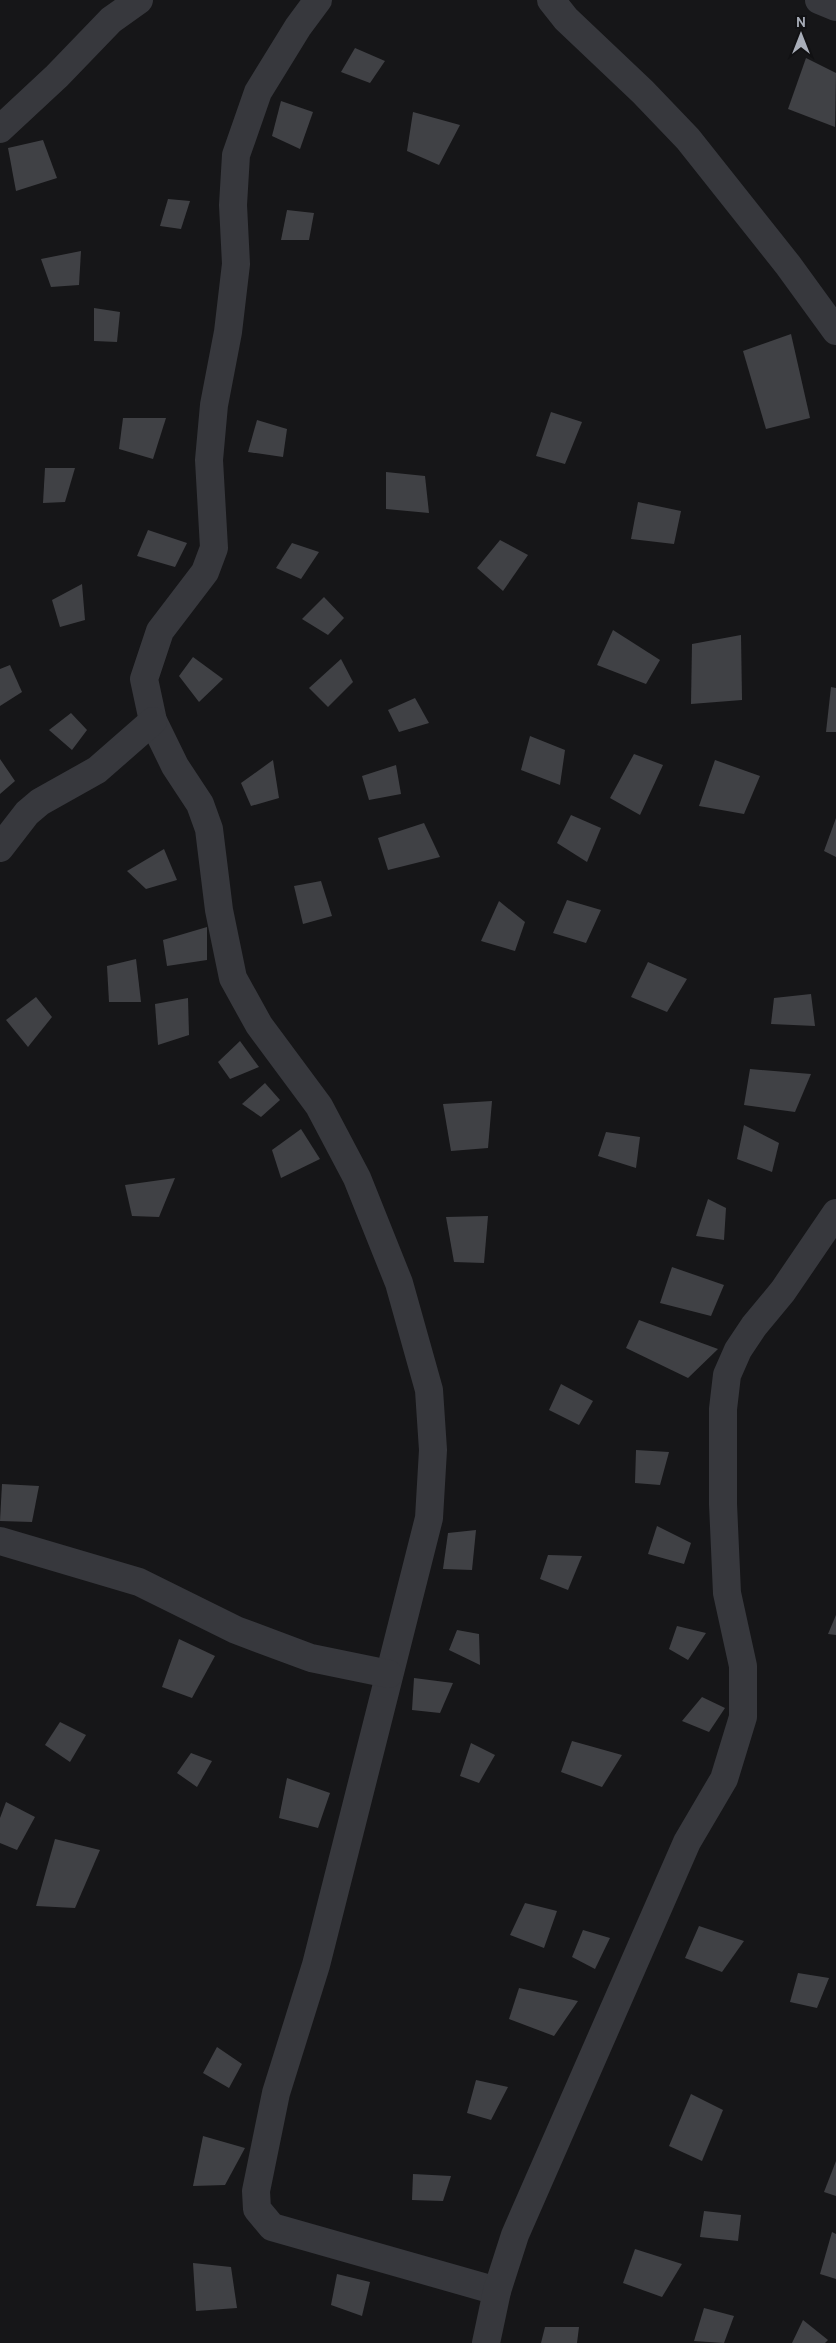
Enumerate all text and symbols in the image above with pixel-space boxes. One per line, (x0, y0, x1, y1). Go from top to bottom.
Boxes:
north arrow (776, 10, 826, 60)
text: N (796, 13, 806, 31)

